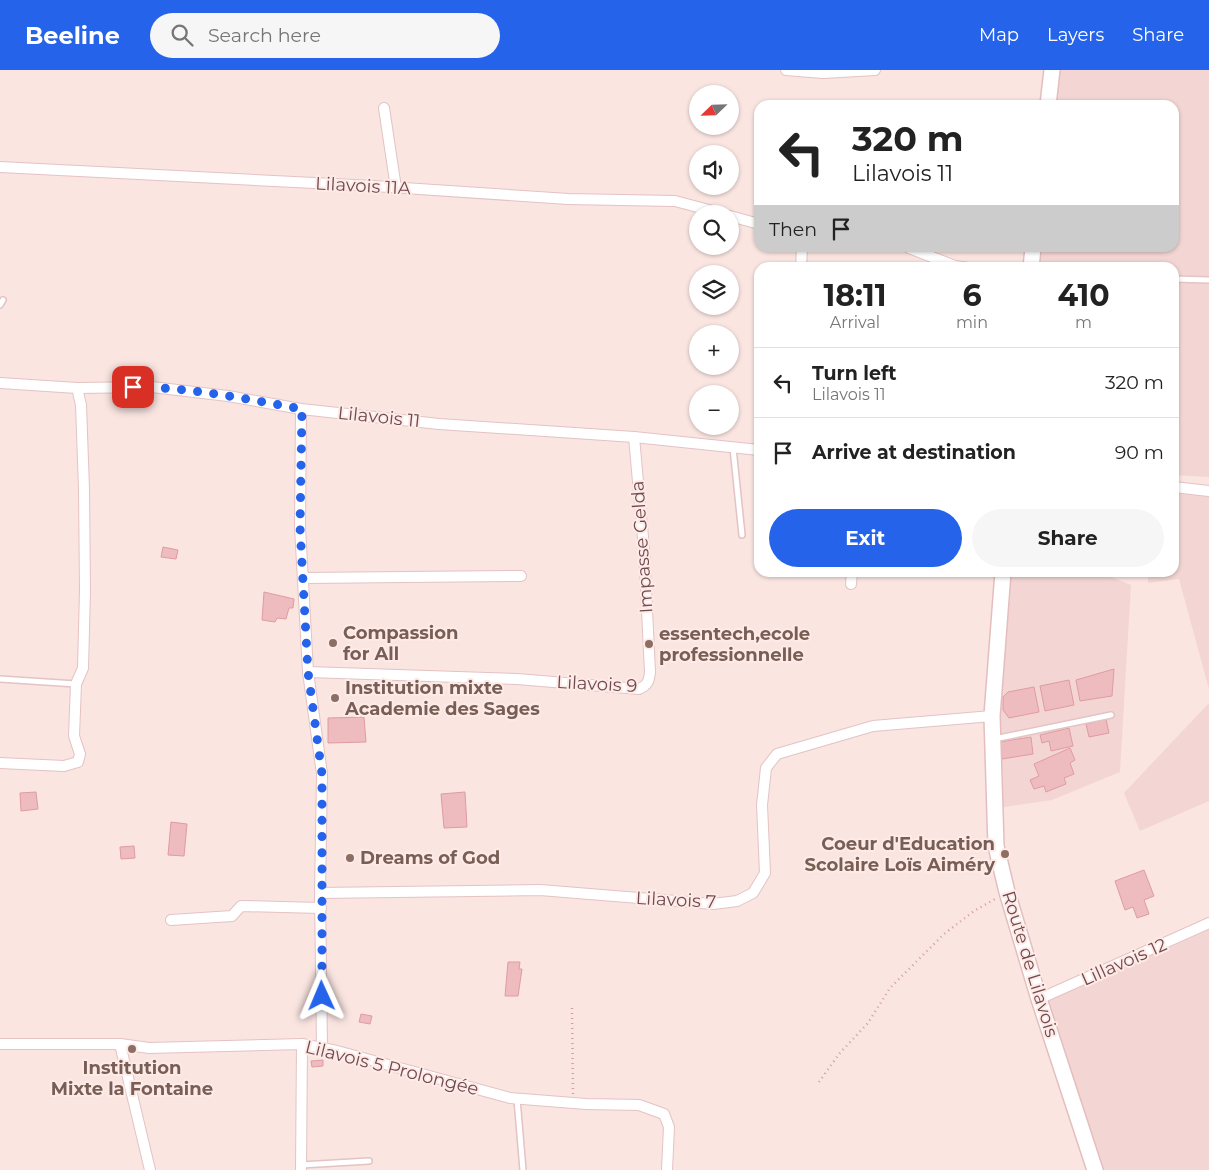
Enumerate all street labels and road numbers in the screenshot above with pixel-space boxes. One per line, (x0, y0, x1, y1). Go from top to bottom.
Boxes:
street label: Lilavois 11A (315, 173, 411, 199)
street label: Lilavois 11 (337, 402, 421, 432)
street label: Impasse Gelda (626, 480, 658, 614)
street label: Lilavois 9 (556, 671, 638, 697)
street label: Lilavois 7 (635, 887, 717, 913)
street label: Route de Lilavois (997, 888, 1063, 1040)
street label: Lillavois 12 (1078, 933, 1170, 991)
street label: Lilavois 5 Prolongée (303, 1036, 481, 1100)

